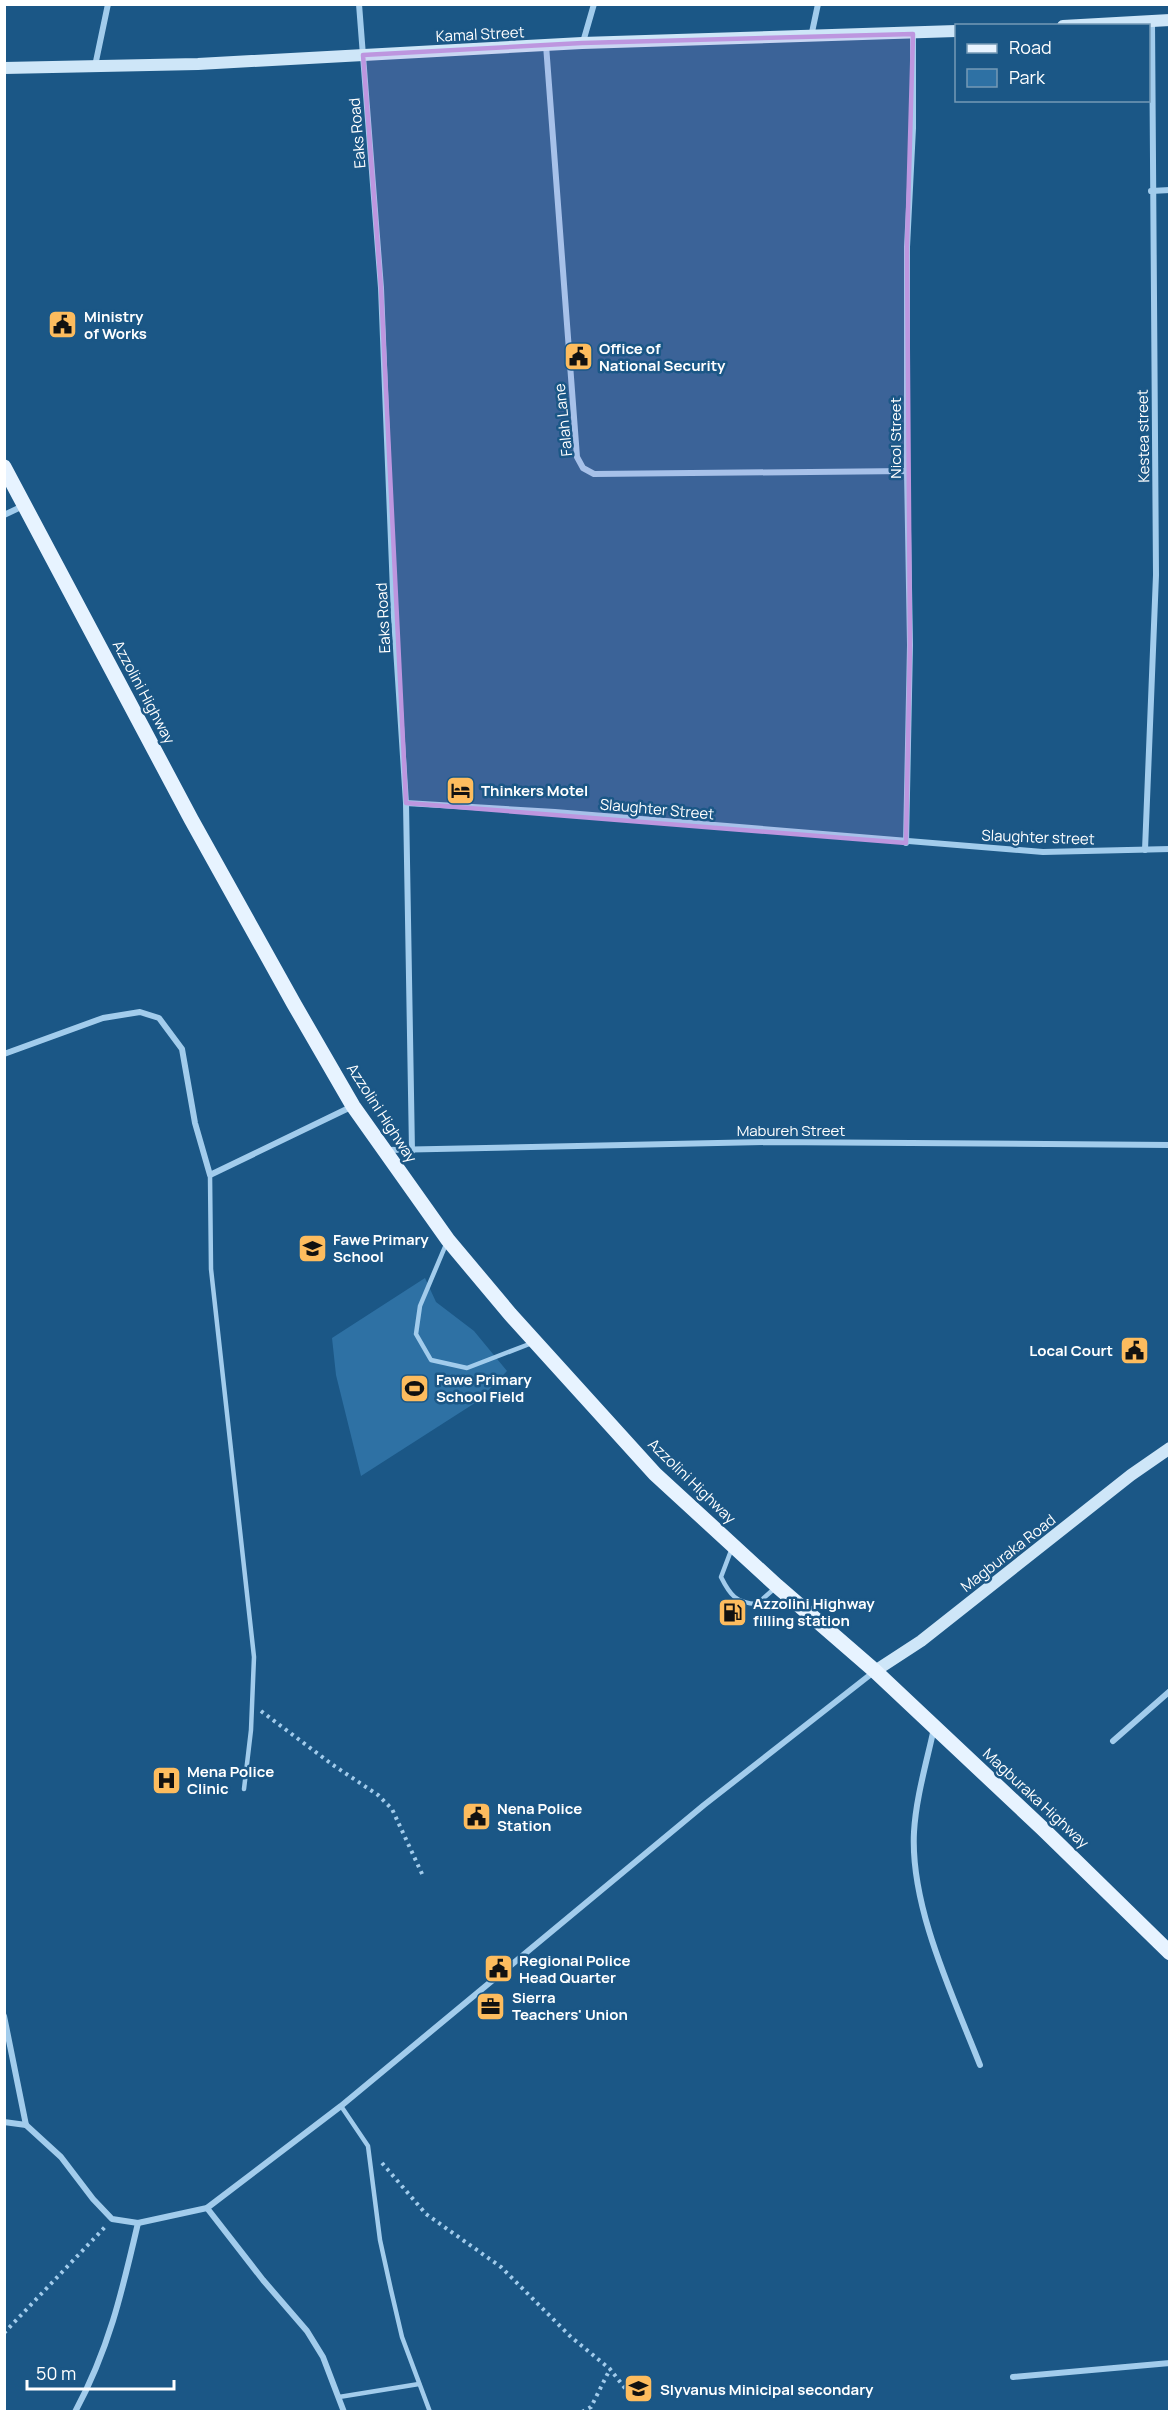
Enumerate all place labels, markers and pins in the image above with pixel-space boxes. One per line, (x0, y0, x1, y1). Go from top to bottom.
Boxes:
place label: Ministry of Works (84, 306, 147, 344)
public building icon: Ministry of Works (47, 309, 79, 341)
place label: Office of National Security (599, 338, 726, 376)
public building icon: Office of National Security (562, 341, 594, 373)
hotel icon: Thinkers Motel (444, 774, 476, 806)
place label: Thinkers Motel (481, 780, 588, 801)
place label: Fawe Primary School (333, 1229, 429, 1267)
school or university icon: Fawe Primary School (296, 1232, 328, 1264)
public building icon: Local Court (1118, 1334, 1150, 1366)
place label: Local Court (1029, 1340, 1113, 1361)
place label: Fawe Primary School Field (436, 1369, 532, 1407)
sports icon: Fawe Primary School Field (399, 1372, 431, 1404)
place label: Azzolini Highway filling station (753, 1593, 875, 1631)
fuel station icon: Azzolini Highway filling station (716, 1596, 748, 1628)
place label: Mena Police Clinic (187, 1761, 274, 1799)
hospital icon: Mena Police Clinic (150, 1764, 182, 1796)
place label: Nena Police Station (497, 1798, 582, 1836)
public building icon: Nena Police Station (460, 1801, 492, 1833)
place label: Regional Police Head Quarter (519, 1950, 630, 1988)
public building icon: Regional Police Head Quarter (482, 1953, 514, 1985)
place label: Sierra Teachers' Union (512, 1987, 628, 2025)
office icon: Sierra Teachers' Union (475, 1990, 507, 2022)
school or university icon: Slyvanus Minicipal secondary (623, 2373, 655, 2405)
place label: Slyvanus Minicipal secondary (660, 2379, 874, 2400)

